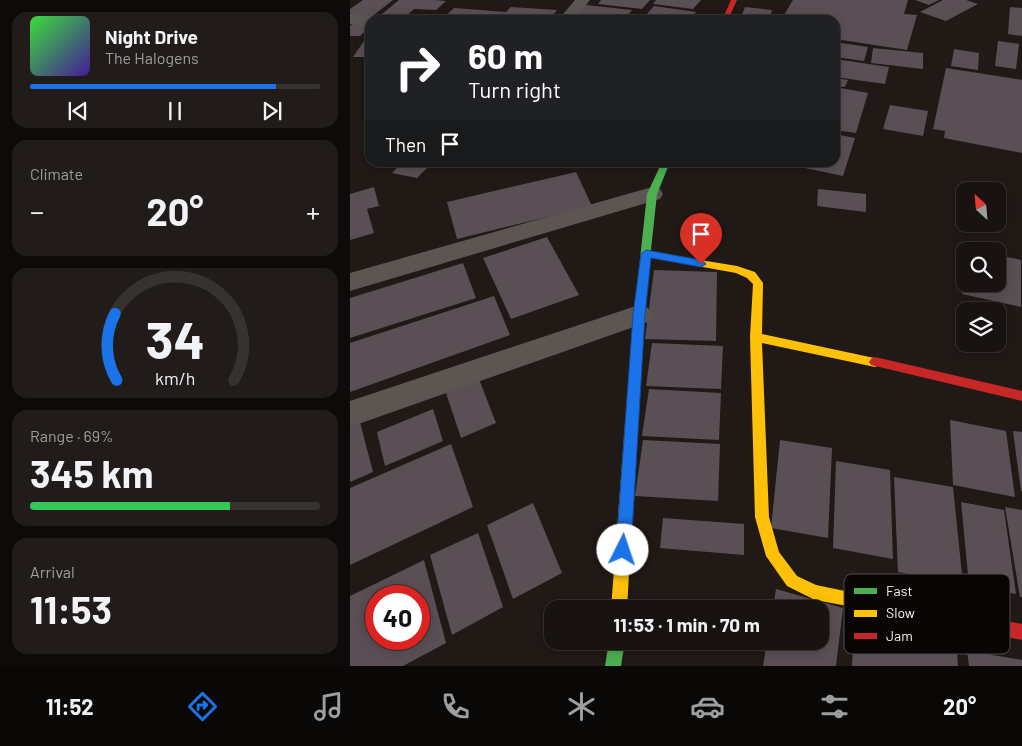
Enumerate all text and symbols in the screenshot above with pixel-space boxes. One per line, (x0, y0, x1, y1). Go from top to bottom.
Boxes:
text: Night Drive (105, 25, 198, 48)
text: 60 m (468, 34, 543, 76)
icon: right (385, 35, 450, 100)
text: The Halogens (105, 48, 199, 67)
text: Turn right (468, 76, 561, 102)
icon: previous (64, 97, 92, 125)
icon: pause (161, 97, 189, 125)
icon: next (258, 97, 286, 125)
icon: arrive (436, 130, 464, 158)
text: Then (385, 133, 426, 156)
text: Climate (30, 164, 83, 183)
north arrow (956, 182, 1006, 232)
map controls (956, 182, 1006, 352)
text: 20° (146, 188, 204, 234)
text: − (30, 194, 44, 228)
text: + (306, 194, 320, 228)
pin (680, 213, 722, 264)
icon: arrive (687, 220, 715, 248)
button: search (956, 242, 1006, 292)
button: layers (956, 302, 1006, 352)
text: 34 (145, 307, 205, 369)
text: km/h (155, 367, 195, 389)
text: Range · 69% (30, 426, 114, 445)
text: 345 km (30, 450, 154, 496)
position arrow (596, 523, 648, 575)
text: Arrival (30, 562, 75, 581)
legend (844, 574, 1010, 654)
text: Fast (886, 582, 912, 599)
speed limit sign: 40 (365, 585, 430, 650)
text: 11:53 (30, 586, 112, 632)
text: Slow (886, 604, 915, 621)
text: 11:53 · 1 min · 70 m (613, 613, 760, 636)
text: Jam (886, 627, 913, 644)
icon: directions (185, 689, 220, 724)
icon: music (311, 689, 346, 724)
icon: phone (438, 689, 473, 724)
icon: climate (564, 689, 599, 724)
icon: car (690, 689, 725, 724)
icon: filters (817, 689, 852, 724)
text: 11:52 (46, 693, 94, 719)
text: 20° (943, 693, 976, 719)

